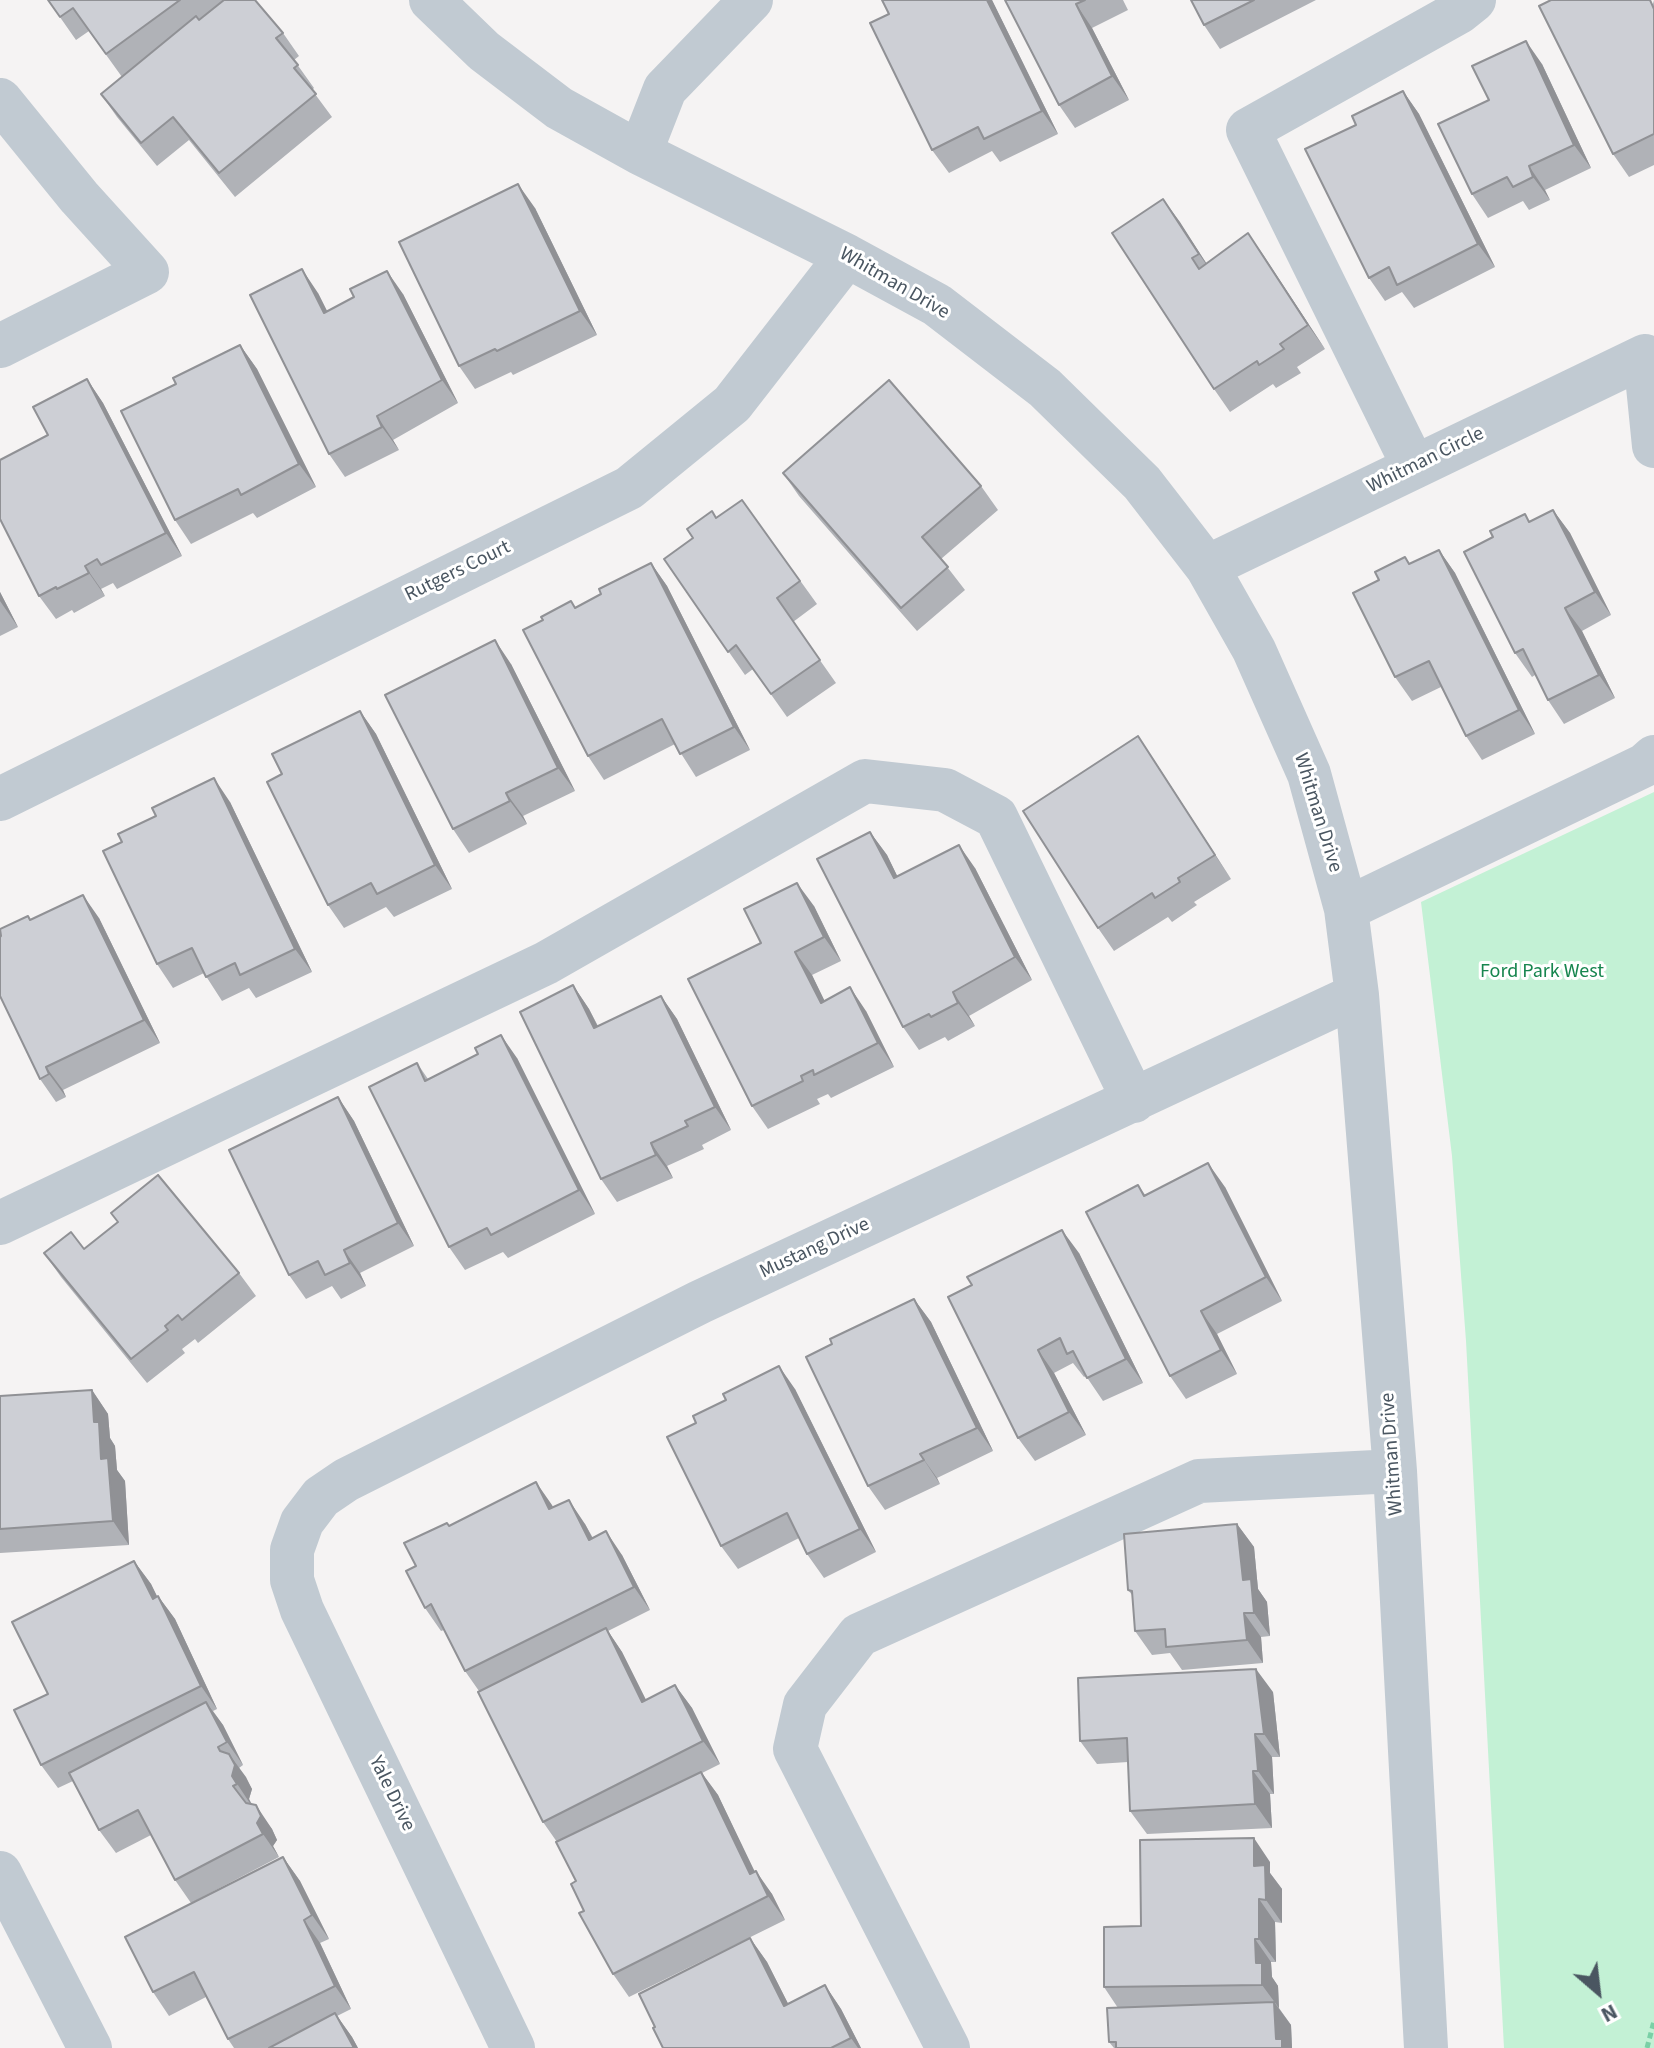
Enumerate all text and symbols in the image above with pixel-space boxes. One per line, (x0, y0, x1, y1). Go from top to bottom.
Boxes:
street label: Whitman Drive (835, 243, 953, 325)
street label: Whitman Circle (1364, 422, 1488, 500)
street label: Rutgers Court (401, 536, 515, 608)
street label: Whitman Drive (1288, 751, 1346, 875)
park label: Ford Park West (1480, 961, 1604, 985)
street label: Mustang Drive (756, 1213, 874, 1285)
street label: Whitman Drive (1377, 1392, 1409, 1516)
street label: Yale Drive (363, 1753, 419, 1835)
north arrow (1558, 1952, 1638, 2032)
text: N (1595, 1996, 1623, 2031)

